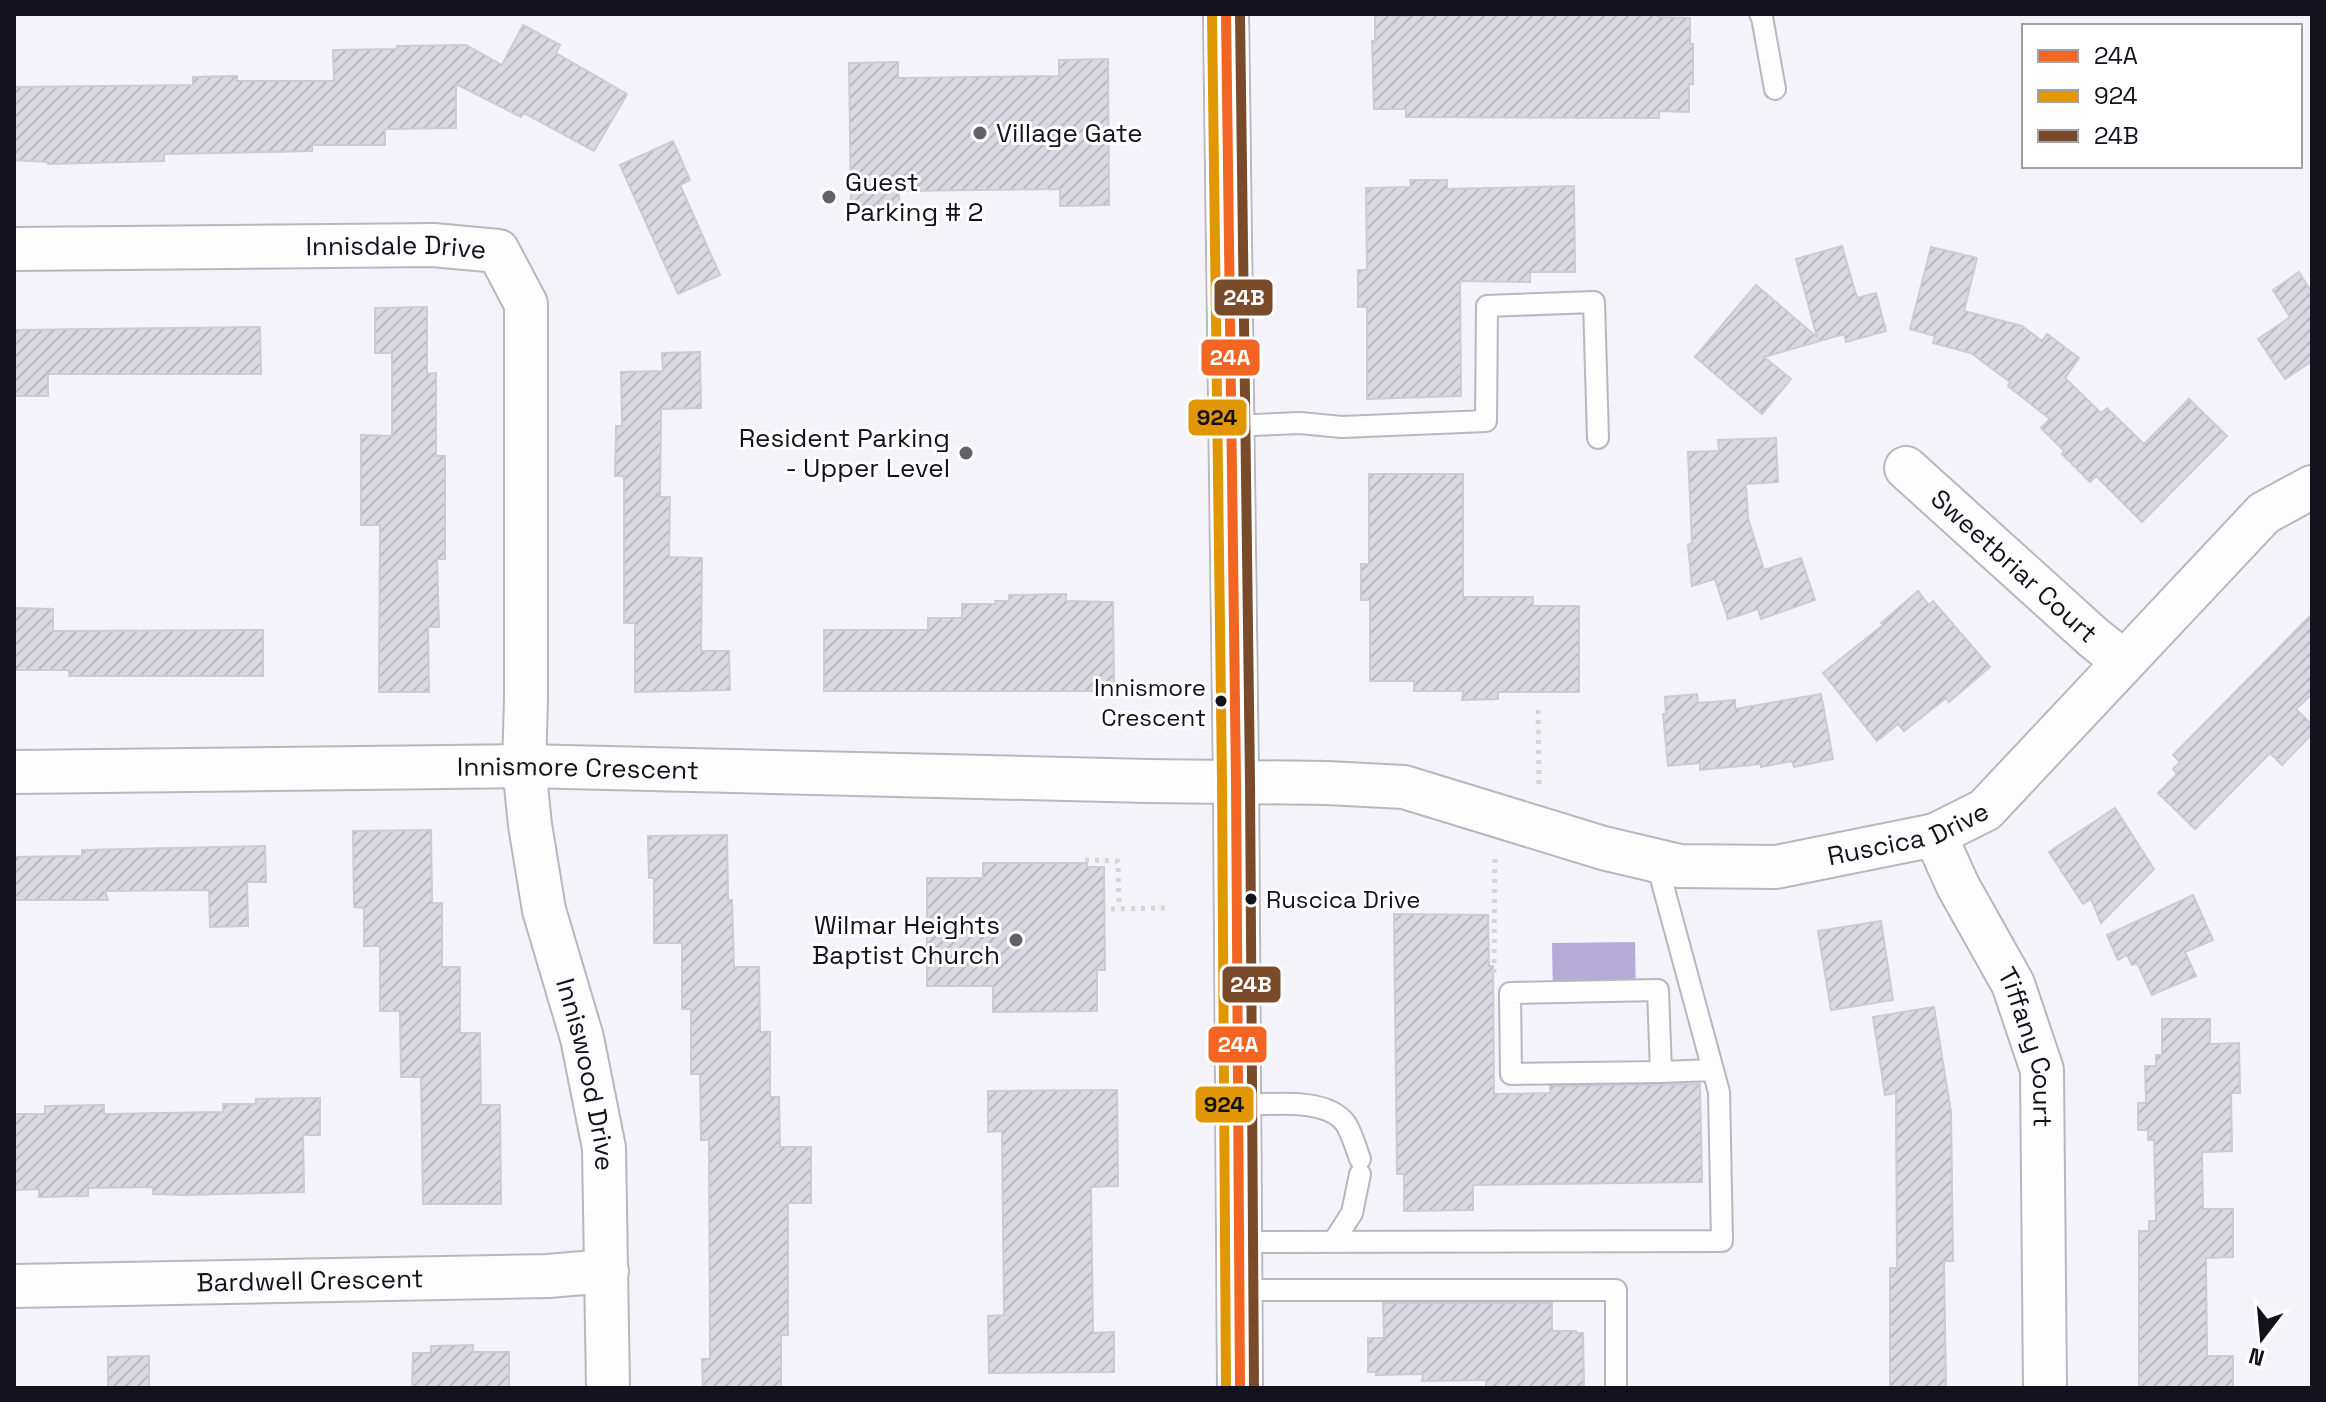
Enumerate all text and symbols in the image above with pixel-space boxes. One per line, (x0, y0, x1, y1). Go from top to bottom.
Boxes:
legend (2022, 24, 2302, 168)
text: 24A (2094, 40, 2138, 71)
text: 924 (2094, 80, 2137, 111)
place label: Village Gate (996, 116, 1143, 150)
text: 24B (2094, 120, 2139, 151)
marker: Village Gate (971, 124, 989, 142)
place label: Guest Parking # 2 (845, 165, 983, 229)
marker: Guest Parking # 2 (820, 188, 838, 206)
street label: Innisdale Drive (305, 228, 488, 267)
line badge: 24B (1213, 278, 1274, 317)
text: 24B (1223, 283, 1265, 311)
line badge: 24A (1200, 338, 1261, 377)
text: 24A (1210, 343, 1250, 371)
line badge: 924 (1187, 398, 1248, 437)
text: 924 (1197, 403, 1237, 431)
place label: Resident Parking - Upper Level (739, 421, 950, 485)
marker: Resident Parking - Upper Level (957, 444, 975, 462)
street label: Sweetbriar Court (1924, 482, 2105, 650)
place label: Innismore Crescent (1094, 672, 1206, 733)
marker: Innismore Crescent (1213, 693, 1229, 709)
street label: Innismore Crescent (457, 749, 699, 787)
street label: Ruscica Drive (1824, 794, 1994, 873)
place label: Ruscica Drive (1266, 884, 1421, 915)
marker: Ruscica Drive (1243, 891, 1259, 907)
place label: Wilmar Heights Baptist Church (812, 908, 1000, 972)
marker: Wilmar Heights Baptist Church (1007, 931, 1025, 949)
street label: Tiffany Court (1990, 961, 2060, 1127)
line badge: 24B (1221, 965, 1282, 1004)
text: 24B (1230, 970, 1272, 998)
street label: Inniswood Drive (548, 974, 621, 1171)
line badge: 24A (1207, 1025, 1268, 1064)
text: 24A (1218, 1030, 1258, 1058)
line badge: 924 (1194, 1085, 1255, 1124)
text: 924 (1204, 1090, 1244, 1118)
street label: Bardwell Crescent (196, 1261, 424, 1300)
north arrow (2222, 1298, 2302, 1378)
text: N (2246, 1342, 2267, 1373)

